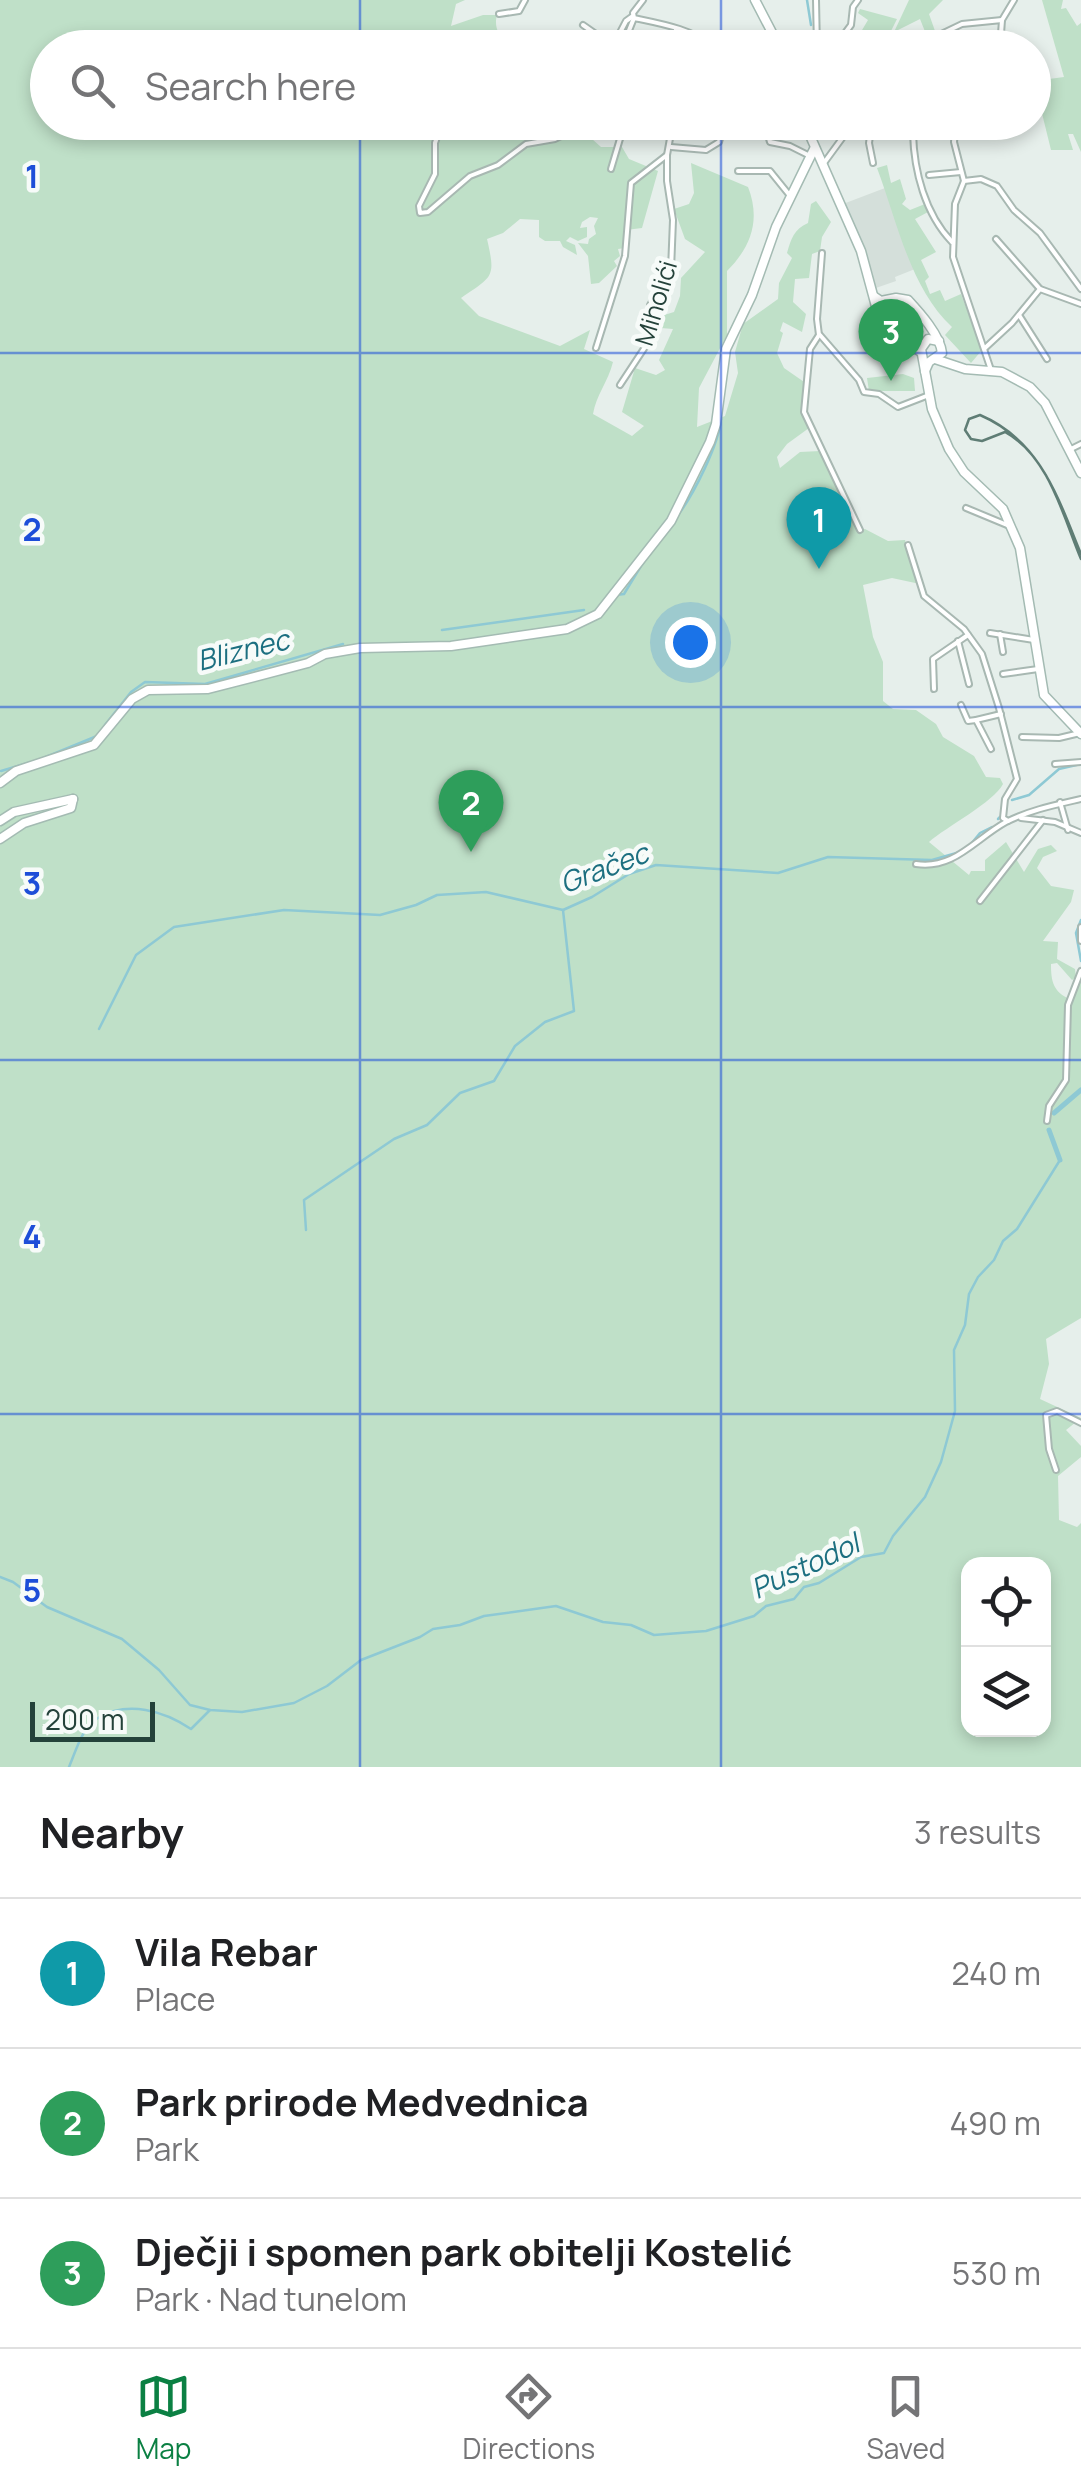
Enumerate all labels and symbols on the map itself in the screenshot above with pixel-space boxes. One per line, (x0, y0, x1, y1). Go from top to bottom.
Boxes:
text: 1 (25, 154, 39, 198)
street label: Miholići (626, 256, 685, 350)
pin: 3 (858, 298, 924, 381)
pin: 1 (786, 486, 852, 569)
text: 2 (22, 507, 42, 551)
your location (665, 617, 716, 668)
water label: Bliznec (193, 619, 295, 679)
pin: 2 (438, 770, 504, 852)
water label: Gračec (554, 832, 656, 901)
text: 3 (23, 861, 41, 905)
text: 4 (22, 1214, 42, 1258)
water label: Pustodol (744, 1522, 868, 1607)
text: 5 (23, 1568, 41, 1612)
scale bar (30, 1697, 155, 1742)

